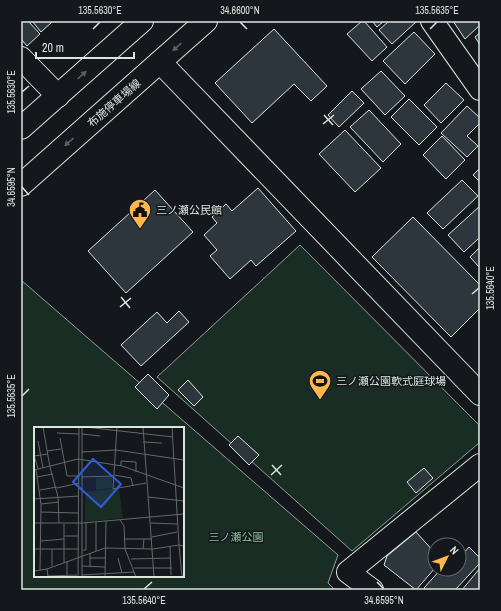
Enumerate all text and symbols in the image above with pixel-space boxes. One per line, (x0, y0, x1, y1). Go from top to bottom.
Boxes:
text: 135.5630°E (78, 4, 122, 17)
text: 34.6600°N (220, 4, 260, 17)
text: 135.5635°E (415, 4, 459, 17)
scale bar (36, 34, 134, 60)
text: 20 m (42, 40, 64, 56)
one-way arrow (172, 42, 182, 52)
text: 135.5630°E (5, 70, 18, 114)
one-way arrow (77, 70, 87, 79)
street label: 布施停車場線 (85, 76, 143, 130)
one-way arrow (64, 138, 74, 147)
text: 34.6595°N (5, 167, 18, 207)
public building icon: 三ノ瀬公民館 (127, 197, 153, 230)
place label: 三ノ瀬公民館 (156, 203, 222, 217)
text: 135.5640°E (484, 266, 497, 310)
sports icon: 三ノ瀬公園軟式庭球場 (307, 368, 333, 401)
text: 135.5635°E (5, 374, 18, 418)
place label: 三ノ瀬公園軟式庭球場 (336, 374, 446, 388)
inset map (34, 427, 184, 577)
park label: 三ノ瀬公園 (209, 530, 264, 544)
north arrow (427, 537, 467, 577)
text: N (447, 543, 462, 557)
text: 135.5640°E (122, 594, 166, 607)
text: 34.6595°N (364, 594, 404, 607)

